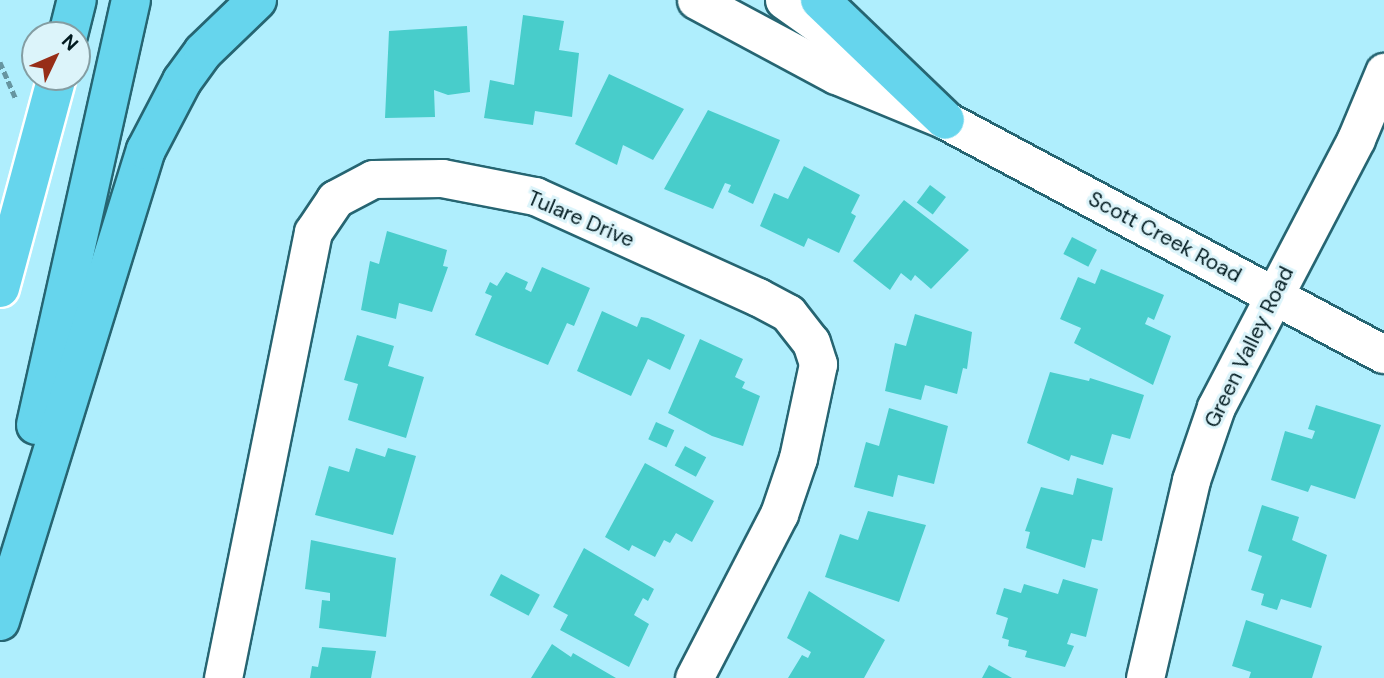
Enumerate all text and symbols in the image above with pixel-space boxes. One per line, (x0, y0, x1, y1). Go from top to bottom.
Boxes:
north arrow (21, 21, 91, 91)
text: N (56, 29, 84, 56)
street label: Tulare Drive (524, 185, 638, 253)
street label: Scott Creek Road (1084, 186, 1246, 288)
street label: Green Valley Road (1199, 262, 1299, 432)

